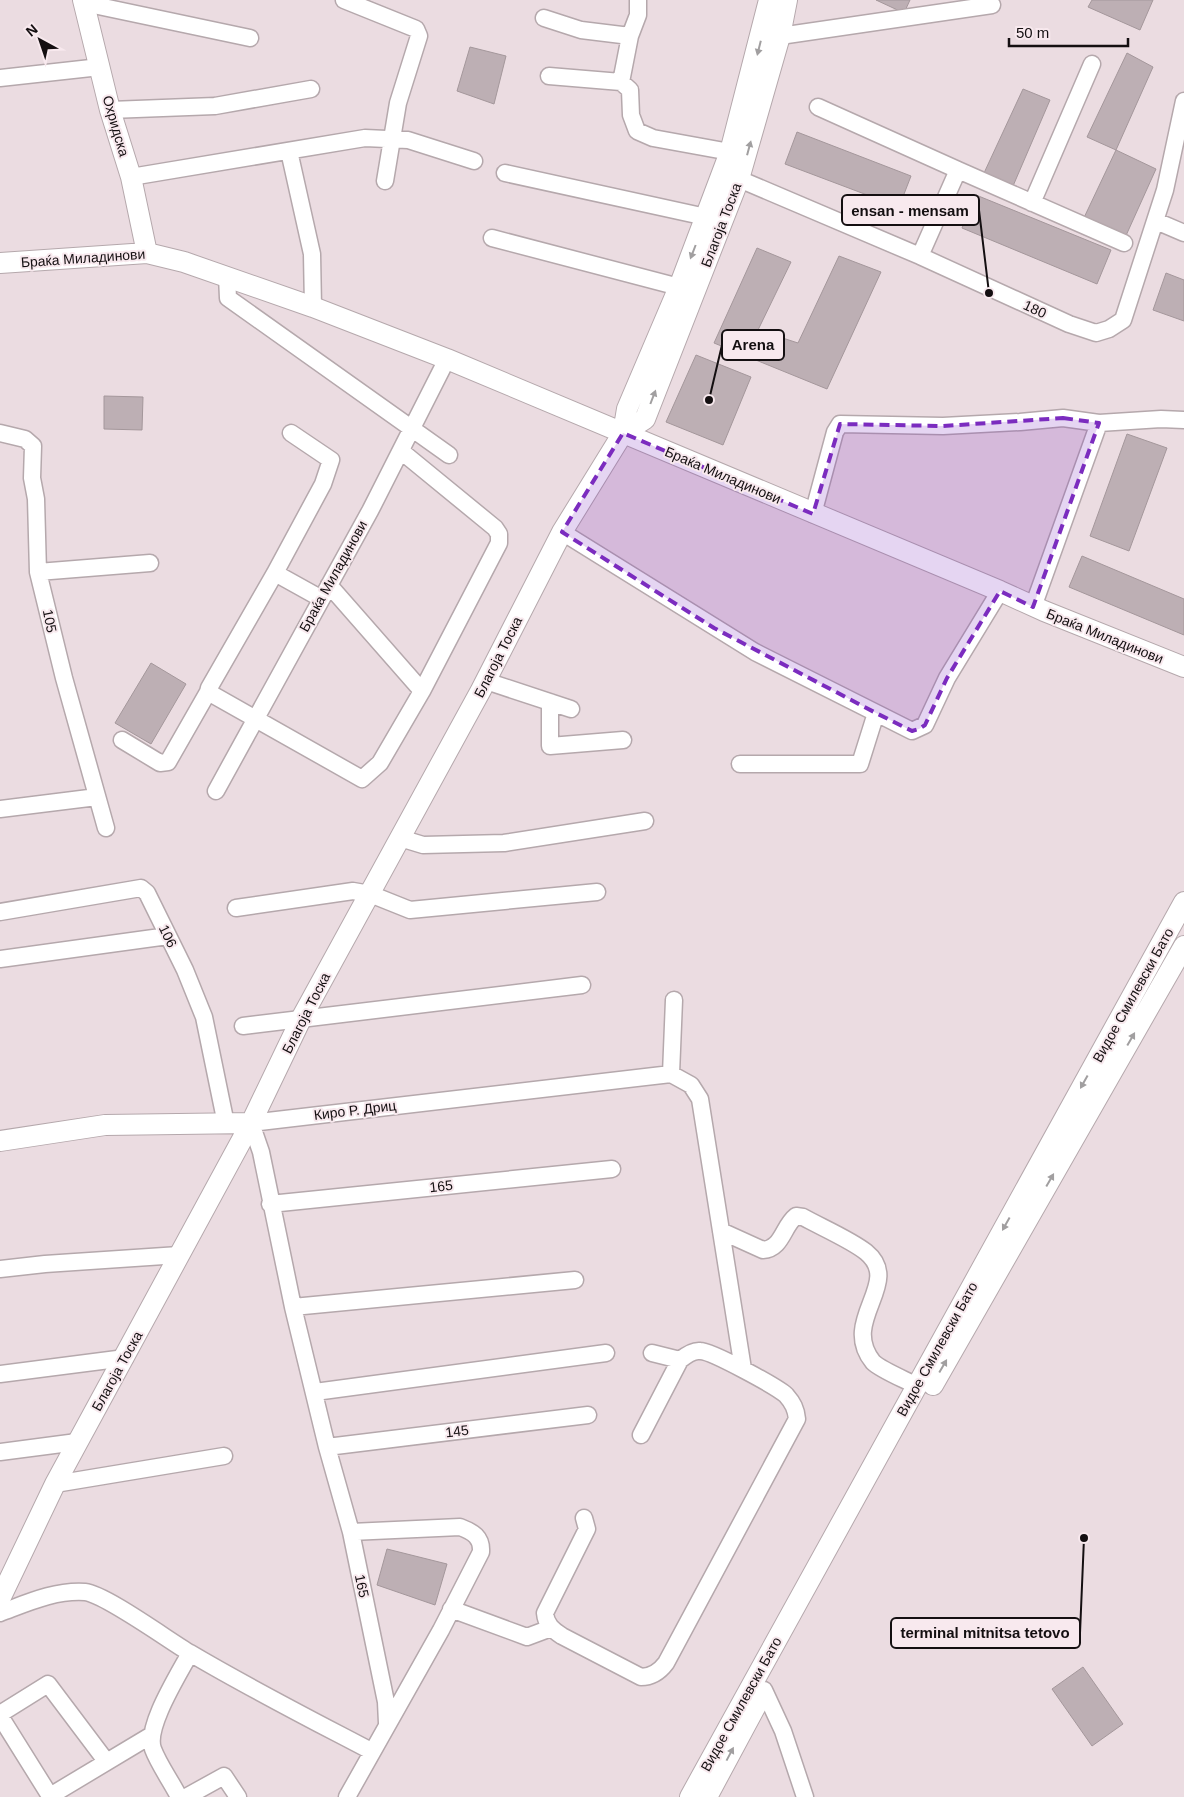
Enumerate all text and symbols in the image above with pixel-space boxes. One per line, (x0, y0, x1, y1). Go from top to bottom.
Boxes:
north arrow (15, 15, 65, 65)
scale bar (1009, 15, 1128, 47)
text: N (23, 21, 41, 39)
text: 50 m (1016, 24, 1049, 41)
one-way arrow (754, 40, 762, 55)
street label: Охридска (100, 94, 132, 159)
one-way arrow (745, 140, 753, 155)
street label: Благоја Тоска (698, 180, 744, 269)
callout: ensan - mensam (842, 195, 979, 225)
text: ensan - mensam (851, 202, 969, 219)
one-way arrow (688, 245, 696, 259)
street label: Браќа Миладинови (20, 246, 146, 270)
street label: 180 (1021, 297, 1049, 321)
callout: Arena (722, 330, 784, 360)
text: Arena (732, 336, 775, 353)
one-way arrow (650, 390, 657, 405)
street label: Браќа Миладинови (662, 443, 784, 507)
street label: Браќа Миладинови (296, 518, 370, 634)
street label: Браќа Миладинови (1044, 605, 1166, 667)
street label: 105 (40, 608, 60, 634)
street label: Благоја Тоска (471, 614, 525, 700)
street label: 106 (156, 922, 180, 950)
street label: Видое Смилевски Бато (1089, 925, 1177, 1065)
street label: Благоја Тоска (279, 970, 333, 1056)
one-way arrow (1126, 1032, 1135, 1045)
one-way arrow (1080, 1075, 1089, 1089)
street label: Киро Р. Дриц (313, 1097, 397, 1123)
one-way arrow (1046, 1172, 1054, 1187)
street label: 165 (429, 1177, 454, 1195)
one-way arrow (1002, 1217, 1010, 1232)
street label: Видое Смилевски Бато (893, 1279, 981, 1419)
street label: Благоја Тоска (88, 1328, 146, 1414)
one-way arrow (939, 1360, 948, 1373)
street label: 145 (444, 1422, 470, 1440)
street label: 165 (352, 1573, 372, 1599)
callout: terminal mitnitsa tetovo (891, 1618, 1080, 1648)
text: terminal mitnitsa tetovo (900, 1624, 1070, 1641)
street label: Видое Смилевски Бато (697, 1634, 785, 1774)
one-way arrow (726, 1747, 734, 1761)

